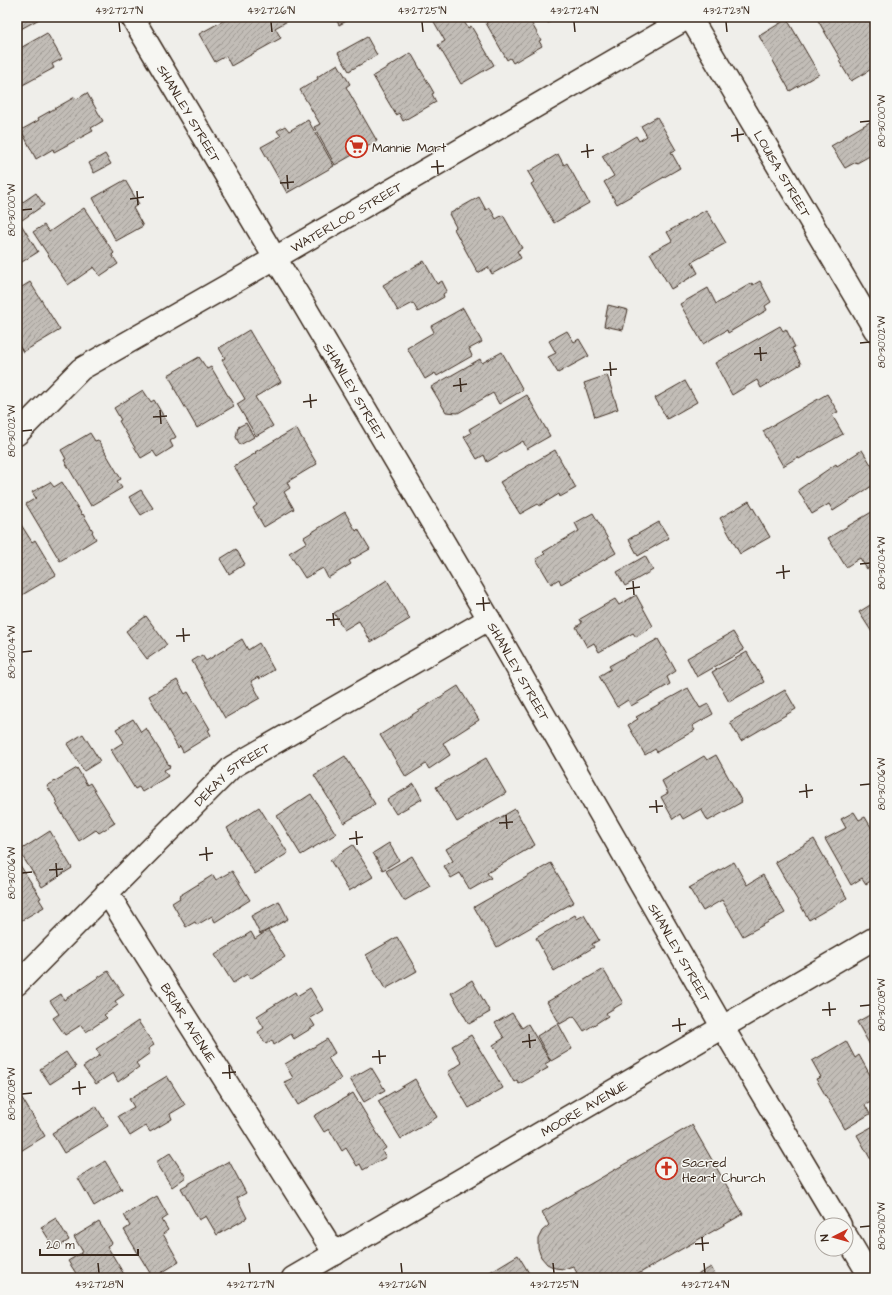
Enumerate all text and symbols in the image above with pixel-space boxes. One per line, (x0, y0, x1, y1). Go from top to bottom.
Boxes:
text: 43°27'27"N (95, 4, 143, 18)
text: 43°27'26"N (247, 4, 295, 18)
text: 43°27'25"N (397, 4, 447, 18)
text: 43°27'24"N (550, 4, 598, 18)
text: 43°27'23"N (702, 4, 750, 18)
street label: SHANLEY STREET (152, 62, 225, 167)
text: 80°30'00"W (875, 94, 889, 147)
street label: LOUISA STREET (749, 127, 815, 222)
supermarket icon: Mannie Mart (343, 134, 369, 160)
place label: Mannie Mart (372, 139, 447, 157)
street label: WATERLOO STREET (287, 177, 407, 257)
text: 80°30'00"W (5, 183, 19, 236)
text: 80°30'02"W (875, 316, 889, 368)
street label: SHANLEY STREET (318, 340, 390, 445)
text: 80°30'02"W (5, 405, 19, 457)
text: 80°30'04"W (875, 536, 889, 589)
street label: SHANLEY STREET (483, 619, 554, 725)
text: 80°30'04"W (5, 625, 19, 678)
street label: DEKAY STREET (190, 738, 275, 811)
text: 80°30'06"W (875, 757, 889, 810)
text: 80°30'06"W (5, 846, 19, 899)
street label: SHANLEY STREET (644, 900, 715, 1006)
text: 80°30'08"W (875, 978, 889, 1031)
street label: BRIAR AVENUE (156, 980, 220, 1066)
text: 80°30'08"W (5, 1067, 19, 1120)
street label: MOORE AVENUE (538, 1076, 631, 1141)
place label: Sacred Heart Church (682, 1154, 766, 1187)
church icon: Sacred Heart Church (654, 1156, 680, 1182)
text: 80°30'10"W (875, 1202, 889, 1250)
north arrow (814, 1217, 854, 1257)
scale bar (40, 1231, 138, 1257)
text: N (817, 1234, 832, 1242)
text: 20 m (46, 1237, 75, 1254)
text: 43°27'28"N (75, 1278, 123, 1292)
text: 43°27'27"N (226, 1278, 274, 1292)
text: 43°27'26"N (378, 1278, 426, 1292)
text: 43°27'25"N (529, 1278, 579, 1292)
text: 43°27'24"N (681, 1278, 729, 1292)

